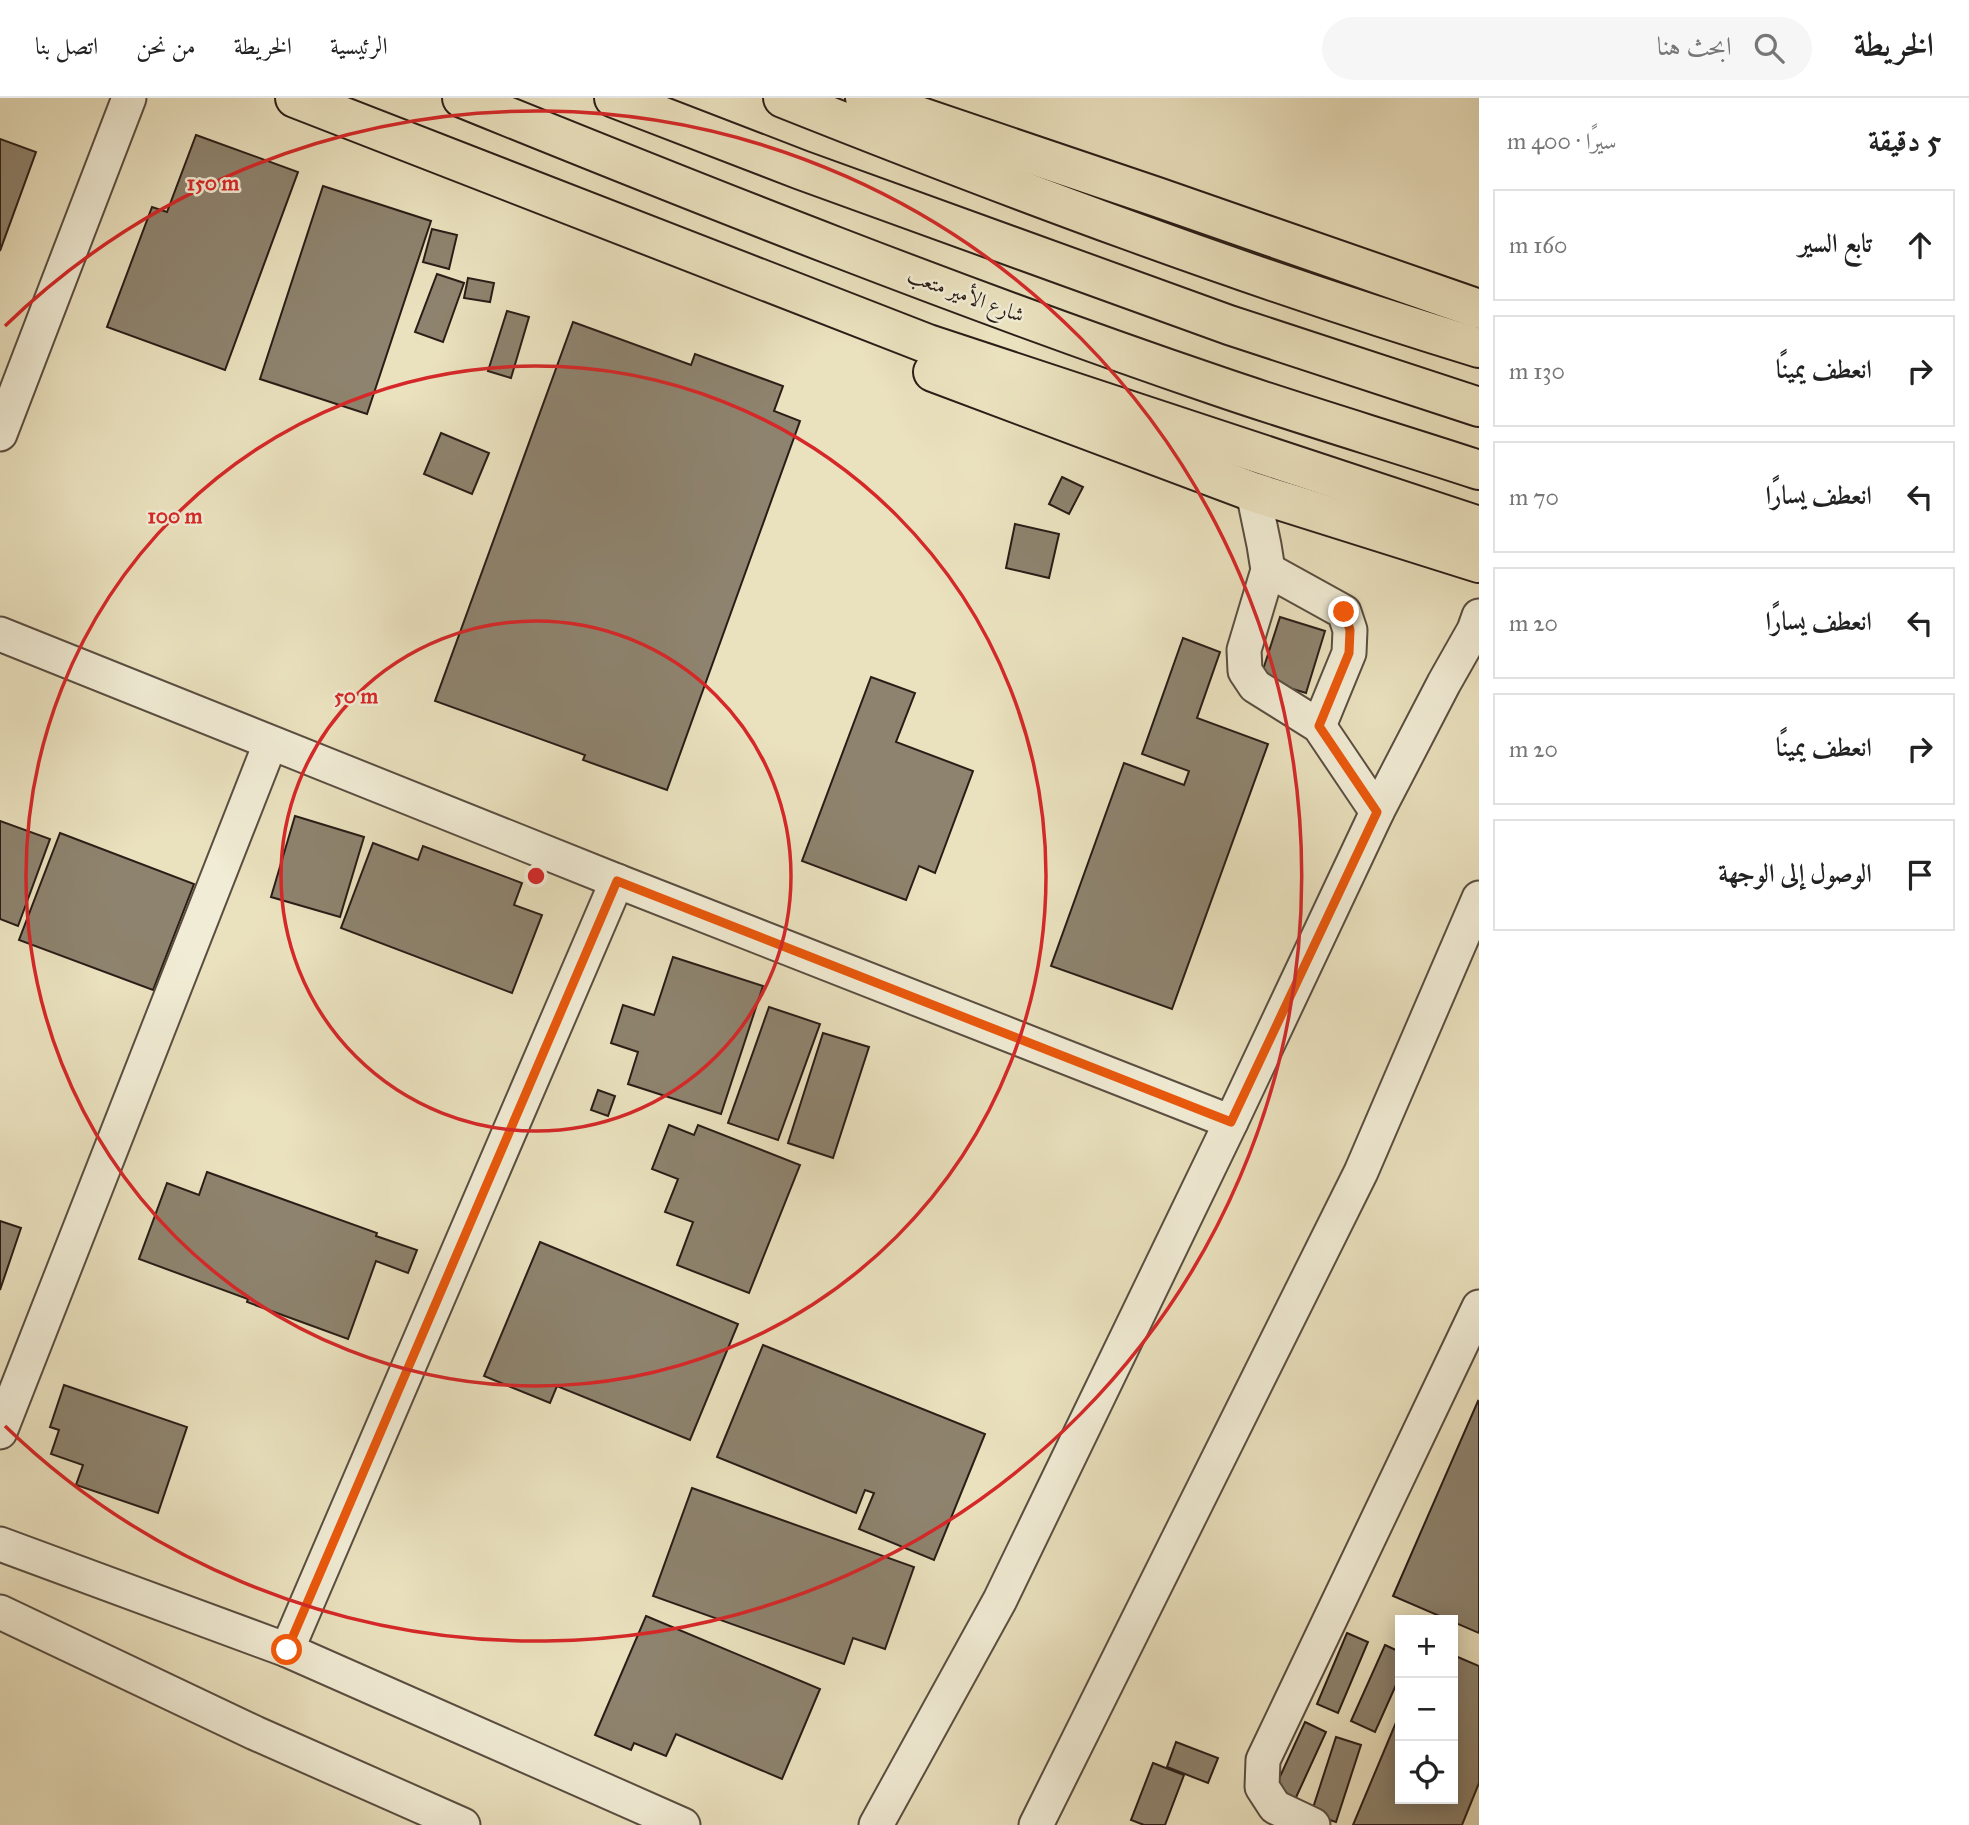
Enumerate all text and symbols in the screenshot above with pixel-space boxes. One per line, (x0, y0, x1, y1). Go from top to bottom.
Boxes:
search box (1322, 17, 1812, 80)
text: الخريطة (1854, 25, 1934, 65)
icon: search (1750, 29, 1788, 67)
text: ابحث هنا (1657, 30, 1732, 62)
text: اتصل بنا (35, 31, 98, 61)
text: من نحن (136, 31, 196, 61)
text: الخريطة (234, 31, 292, 61)
text: الرئيسية (330, 31, 388, 61)
text: 5 دقيقة (1868, 123, 1941, 159)
text: سيرًا · 400 m (1507, 127, 1616, 155)
text: 150 m (187, 170, 239, 196)
icon: ahead (1901, 226, 1939, 264)
text: تابع السير (1799, 227, 1872, 259)
text: 160 m (1509, 231, 1567, 259)
street label: شارع الأمير متعب (902, 260, 1029, 333)
icon: right (1901, 352, 1939, 390)
text: انعطف يمينًا (1776, 353, 1872, 385)
text: 130 m (1509, 357, 1565, 385)
icon: left (1901, 478, 1939, 516)
text: انعطف يسارًا (1765, 479, 1872, 511)
text: 70 m (1509, 483, 1559, 511)
text: 100 m (148, 503, 203, 529)
route end (1328, 596, 1359, 627)
icon: left (1901, 604, 1939, 642)
text: انعطف يسارًا (1765, 605, 1872, 637)
text: 20 m (1509, 609, 1558, 637)
text: 50 m (334, 683, 378, 709)
icon: right (1901, 730, 1939, 768)
text: انعطف يمينًا (1776, 731, 1872, 763)
text: 20 m (1509, 735, 1558, 763)
icon: arrive (1901, 856, 1939, 894)
text: الوصول إلى الوجهة (1718, 857, 1872, 889)
centre of rings (524, 864, 548, 888)
map controls (1395, 1615, 1458, 1804)
button: + (1395, 1615, 1458, 1678)
route start (271, 1634, 302, 1665)
button: − (1395, 1678, 1458, 1741)
button: locate (1395, 1741, 1458, 1804)

